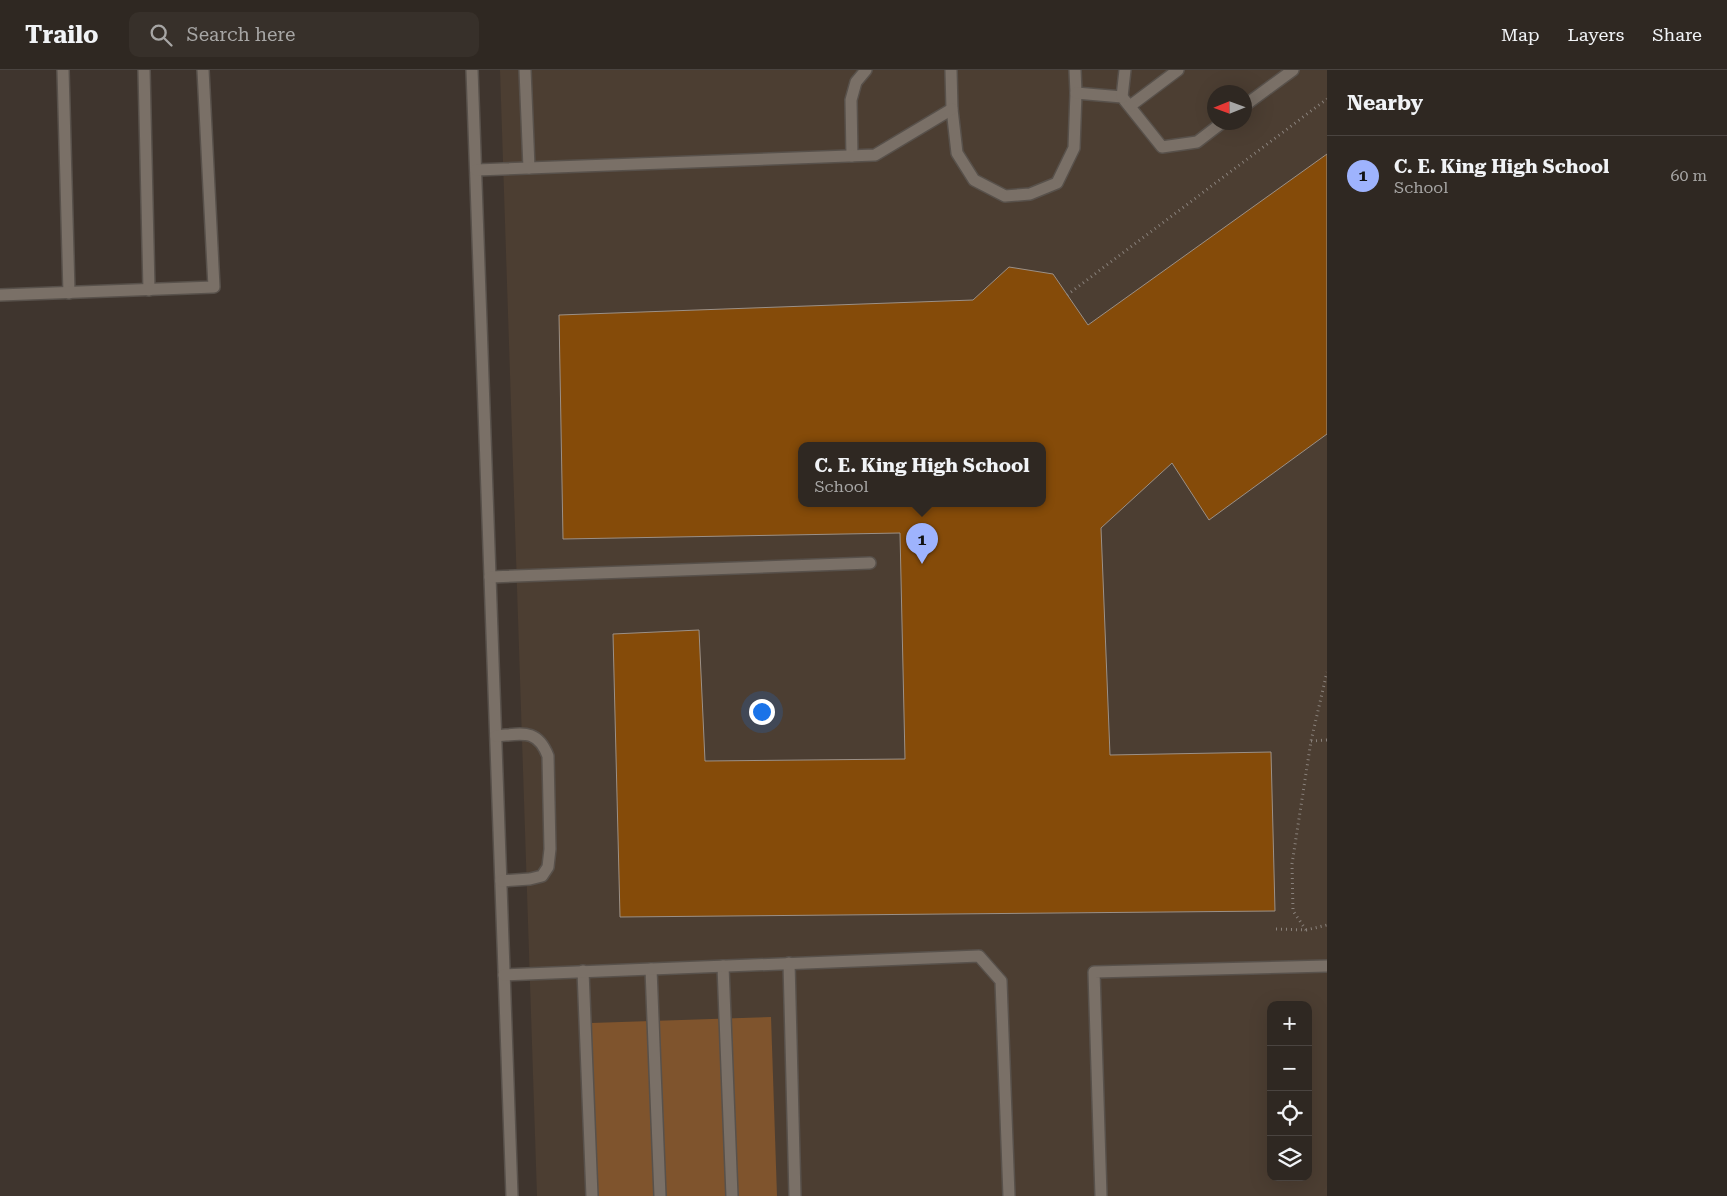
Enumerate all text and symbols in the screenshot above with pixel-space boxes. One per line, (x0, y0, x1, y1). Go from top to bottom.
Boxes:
search box (129, 12, 479, 57)
text: Trailo (25, 21, 99, 49)
icon: search (147, 21, 175, 49)
text: Search here (187, 23, 295, 46)
text: Map (1501, 24, 1540, 45)
text: Layers (1568, 24, 1624, 45)
text: Share (1652, 24, 1702, 45)
north arrow (1207, 85, 1252, 130)
text: Nearby (1347, 91, 1423, 115)
text: C. E. King High School (1394, 155, 1609, 178)
text: 1 (1359, 166, 1367, 185)
text: 60 m (1670, 166, 1707, 185)
text: School (1394, 178, 1448, 197)
popup (798, 442, 1046, 507)
text: C. E. King High School (814, 454, 1030, 477)
text: School (814, 477, 868, 496)
pin: 1 (906, 523, 938, 564)
your location (749, 699, 775, 725)
map controls (1267, 1001, 1312, 1181)
button: + (1267, 1001, 1312, 1046)
button: − (1267, 1046, 1312, 1091)
button: locate (1267, 1091, 1312, 1136)
button: layers (1267, 1136, 1312, 1181)

